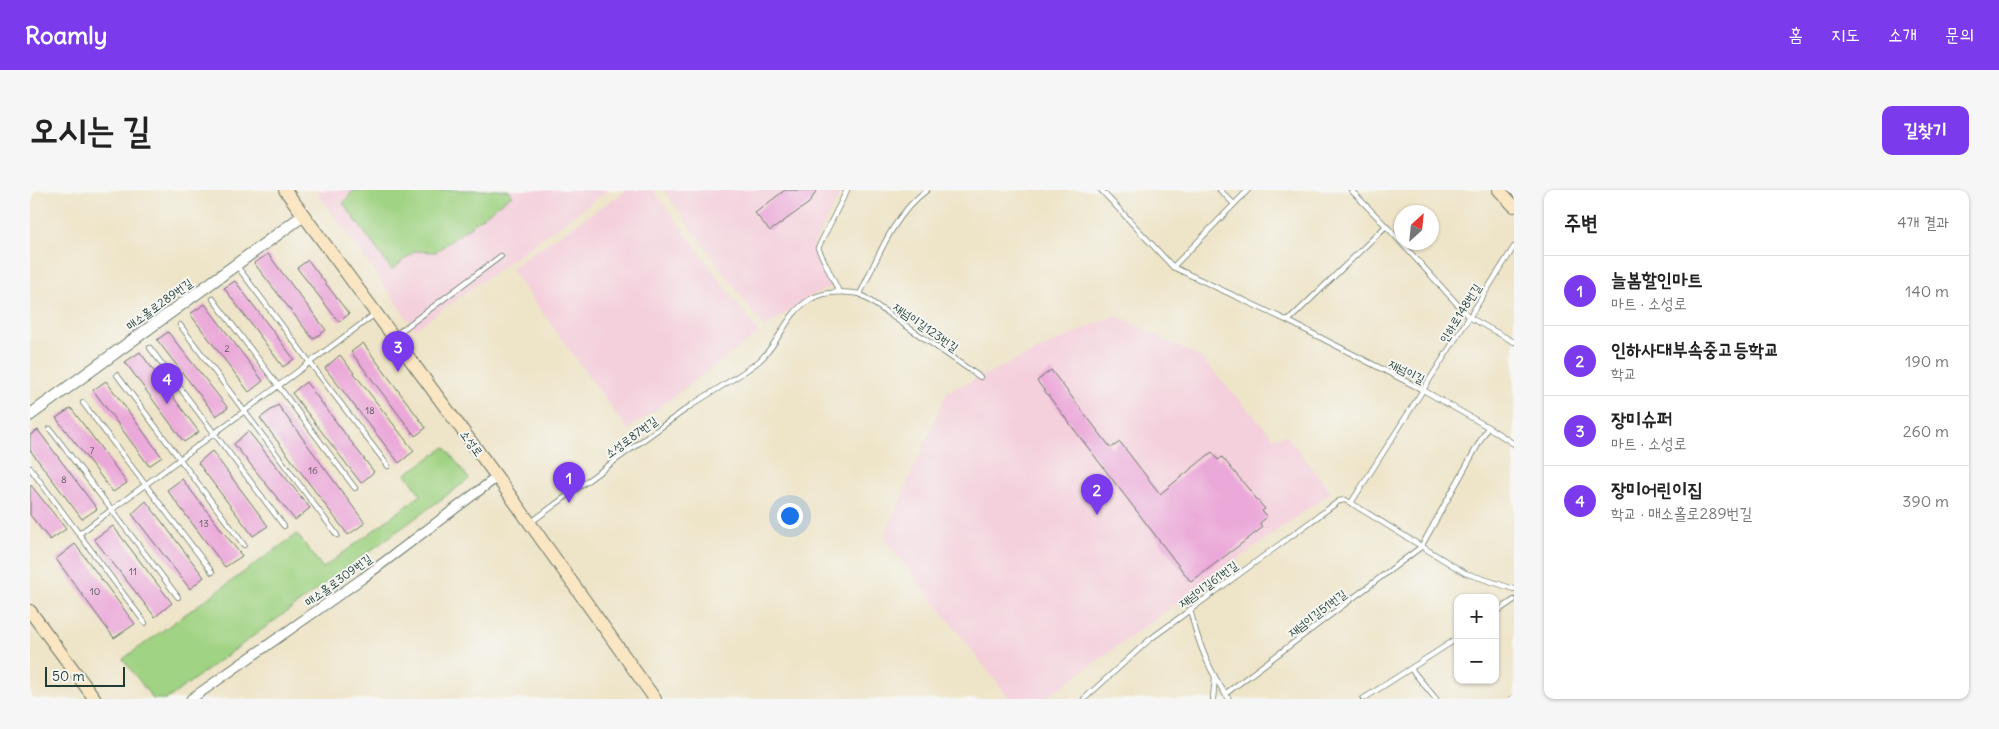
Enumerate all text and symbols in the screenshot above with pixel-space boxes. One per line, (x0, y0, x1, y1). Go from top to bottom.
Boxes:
text: Roamly (25, 20, 107, 50)
text: 홈 (1789, 23, 1803, 46)
text: 지도 (1831, 23, 1860, 46)
text: 소개 (1888, 23, 1917, 46)
text: 문의 (1945, 23, 1974, 46)
button: 길찾기 (1882, 106, 1969, 155)
text: 오시는 길 (30, 107, 151, 151)
north arrow (1394, 205, 1439, 250)
text: 주변 (1564, 209, 1598, 236)
text: 4개 결과 (1897, 212, 1949, 232)
text: 늘봄할인마트 (1611, 267, 1703, 291)
street label: 매소홀로289번길 (123, 275, 195, 333)
street label: 인하로148번길 (1436, 280, 1484, 345)
text: 1 (1577, 281, 1583, 301)
text: 140 m (1905, 281, 1949, 301)
text: 마트 · 소성로 (1611, 293, 1687, 313)
street label: 재넘이길123번길 (891, 299, 962, 355)
pin: 3 (382, 331, 414, 372)
text: 인하사대부속중고등학교 (1611, 337, 1779, 361)
house number: 2 (224, 342, 230, 355)
text: 2 (1576, 351, 1584, 371)
text: 190 m (1905, 351, 1949, 371)
street label: 재넘이길 (1386, 356, 1428, 387)
pin: 4 (151, 363, 183, 404)
text: 학교 (1611, 363, 1637, 383)
house number: 18 (365, 404, 375, 417)
text: 장미슈퍼 (1611, 407, 1672, 431)
street label: 소성로87번길 (602, 413, 660, 461)
text: 3 (1575, 421, 1585, 441)
text: 260 m (1903, 421, 1949, 441)
street label: 소성로 (457, 427, 487, 459)
text: 마트 · 소성로 (1611, 433, 1687, 453)
house number: 7 (90, 444, 95, 457)
pin: 1 (553, 462, 585, 503)
house number: 16 (308, 464, 318, 477)
house number: 8 (61, 473, 67, 486)
pin: 2 (1081, 474, 1113, 515)
text: 장미어린이집 (1611, 477, 1703, 501)
text: 4 (1575, 491, 1585, 511)
text: 390 m (1902, 491, 1949, 511)
your location (777, 503, 803, 529)
text: 학교 · 매소홀로289번길 (1611, 503, 1752, 523)
house number: 13 (199, 517, 209, 530)
street label: 매소홀로309번길 (301, 550, 375, 609)
street label: 재넘이길61번길 (1175, 557, 1241, 611)
house number: 11 (129, 565, 137, 578)
house number: 10 (90, 585, 100, 598)
street label: 재넘이길51번길 (1285, 586, 1350, 640)
map controls (1454, 594, 1499, 684)
button: + (1454, 594, 1499, 639)
button: − (1454, 639, 1499, 684)
scale bar (45, 664, 125, 687)
text: 50 m (52, 667, 85, 685)

